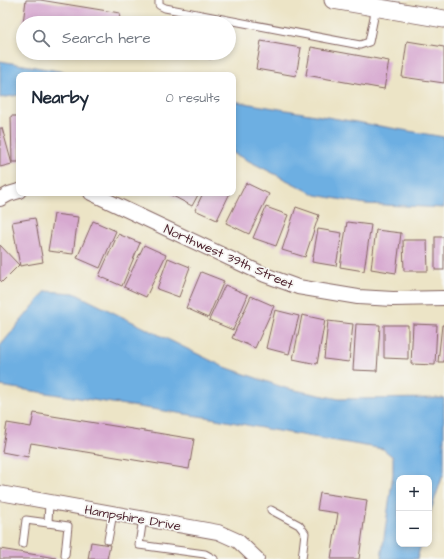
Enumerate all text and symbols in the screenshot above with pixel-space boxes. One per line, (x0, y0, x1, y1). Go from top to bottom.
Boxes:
search box (16, 16, 236, 60)
icon: search (30, 27, 52, 49)
text: Search here (62, 28, 151, 49)
text: Nearby (32, 86, 89, 110)
text: 0 results (165, 89, 220, 107)
street label: Northwest 39th Street (161, 220, 297, 294)
map controls (396, 475, 432, 547)
button: + (396, 475, 432, 511)
street label: Hampshire Drive (83, 501, 182, 535)
button: − (396, 511, 432, 547)

